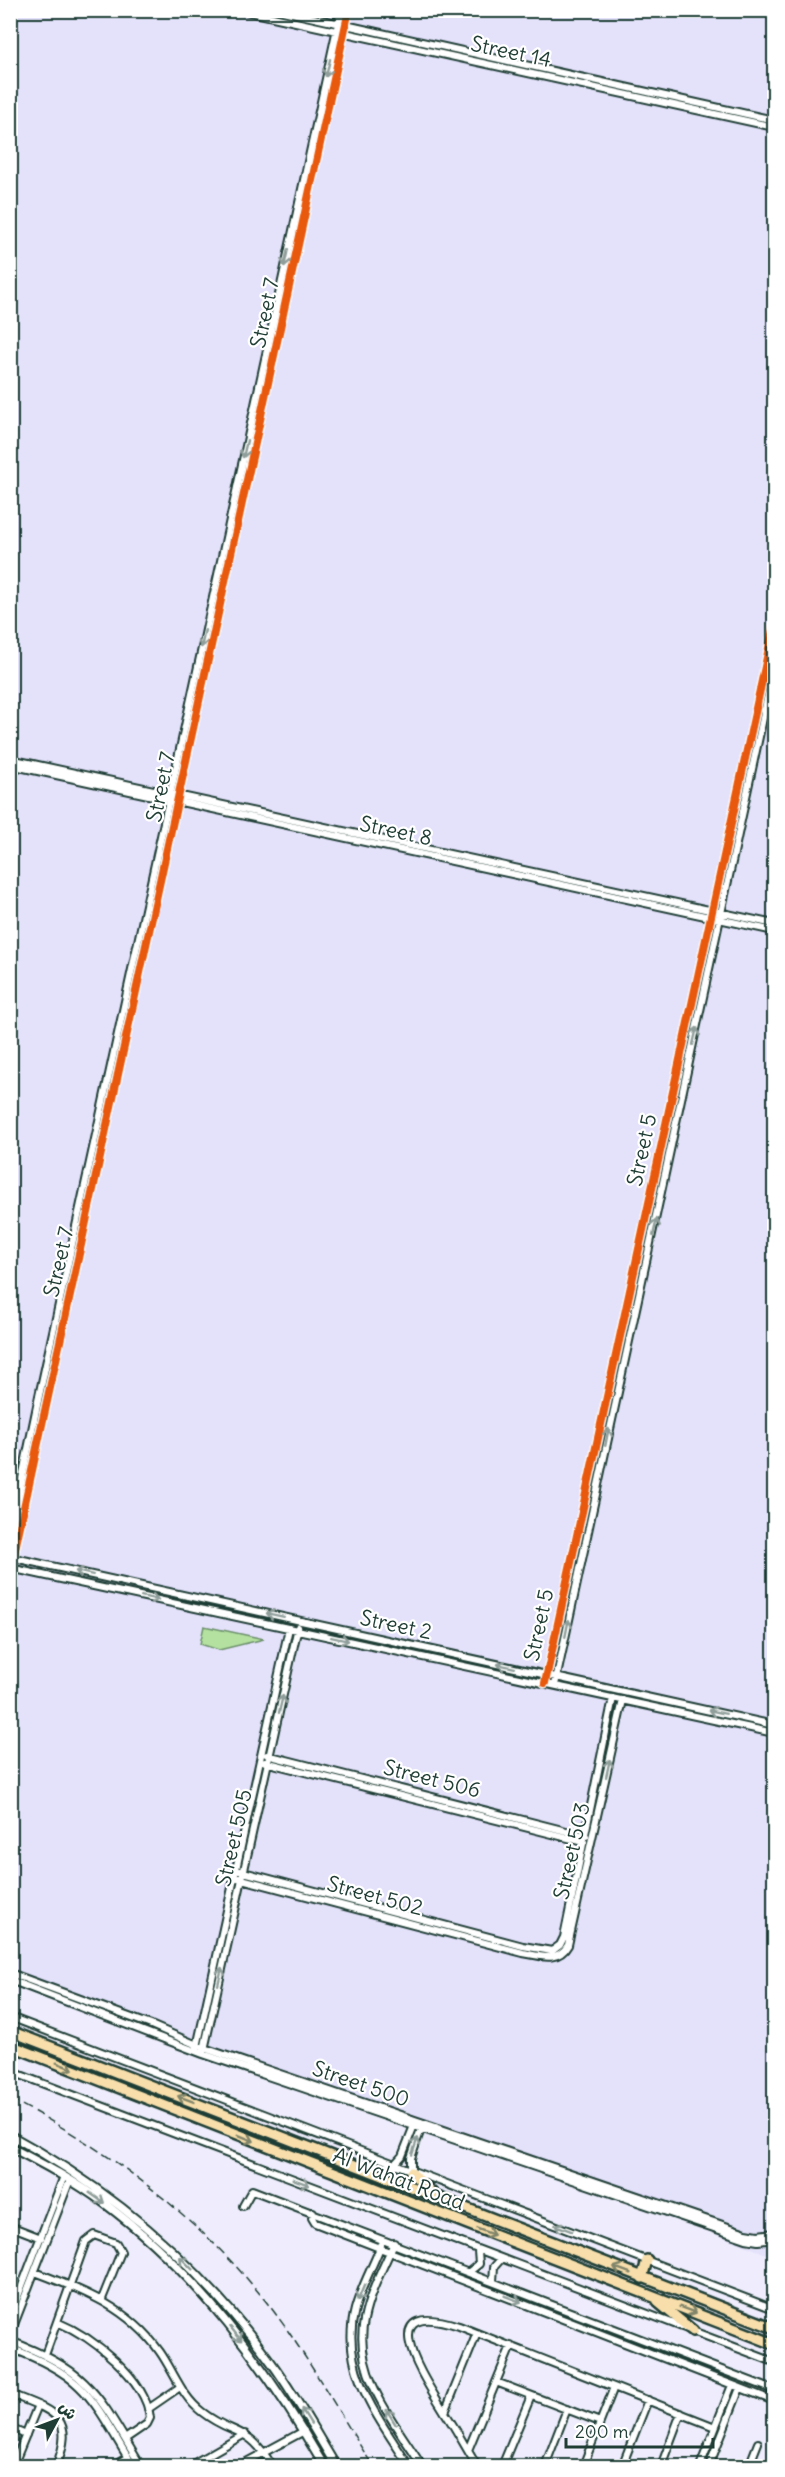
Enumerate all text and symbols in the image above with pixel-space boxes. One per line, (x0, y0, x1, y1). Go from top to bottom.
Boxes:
street label: Street 14 (468, 30, 554, 73)
one-way arrow (322, 57, 333, 77)
one-way arrow (280, 248, 291, 267)
street label: Street 7 (244, 275, 285, 351)
one-way arrow (238, 439, 250, 458)
one-way arrow (197, 629, 209, 648)
street label: Street 7 (140, 749, 181, 825)
street label: Street 8 (358, 810, 435, 851)
one-way arrow (689, 1027, 701, 1046)
street label: Street 5 (621, 1111, 662, 1188)
one-way arrow (650, 1217, 661, 1237)
street label: Street 7 (37, 1224, 80, 1300)
one-way arrow (602, 1428, 613, 1448)
one-way arrow (75, 1567, 94, 1579)
street label: Street 5 (518, 1586, 559, 1663)
one-way arrow (140, 1593, 159, 1604)
street label: Street 2 (358, 1604, 434, 1645)
one-way arrow (266, 1609, 285, 1621)
one-way arrow (562, 1619, 573, 1638)
one-way arrow (330, 1634, 350, 1645)
one-way arrow (497, 1660, 517, 1671)
one-way arrow (275, 1695, 287, 1714)
one-way arrow (708, 1706, 728, 1717)
street label: Street 506 (381, 1753, 483, 1804)
one-way arrow (602, 1759, 614, 1778)
street label: Street 505 (209, 1787, 258, 1889)
street label: Street 503 (547, 1800, 596, 1902)
street label: Street 502 (324, 1870, 426, 1921)
one-way arrow (214, 1967, 226, 1986)
street label: Street 500 (309, 2054, 413, 2113)
one-way arrow (55, 2061, 74, 2072)
one-way arrow (177, 2092, 196, 2103)
one-way arrow (236, 2133, 255, 2144)
one-way arrow (410, 2137, 421, 2156)
street label: Al Wahat Road (329, 2141, 469, 2216)
one-way arrow (291, 2177, 309, 2188)
one-way arrow (88, 2192, 105, 2204)
one-way arrow (554, 2222, 573, 2233)
one-way arrow (477, 2228, 495, 2239)
one-way arrow (178, 2256, 193, 2271)
one-way arrow (613, 2263, 632, 2274)
one-way arrow (355, 2283, 366, 2301)
one-way arrow (503, 2295, 522, 2306)
one-way arrow (678, 2306, 697, 2317)
one-way arrow (230, 2326, 243, 2342)
north arrow (27, 2390, 87, 2450)
text: ش (55, 2397, 82, 2423)
one-way arrow (299, 2408, 312, 2425)
one-way arrow (385, 2409, 397, 2426)
scale bar (566, 2411, 713, 2449)
text: 200 m (575, 2420, 629, 2443)

